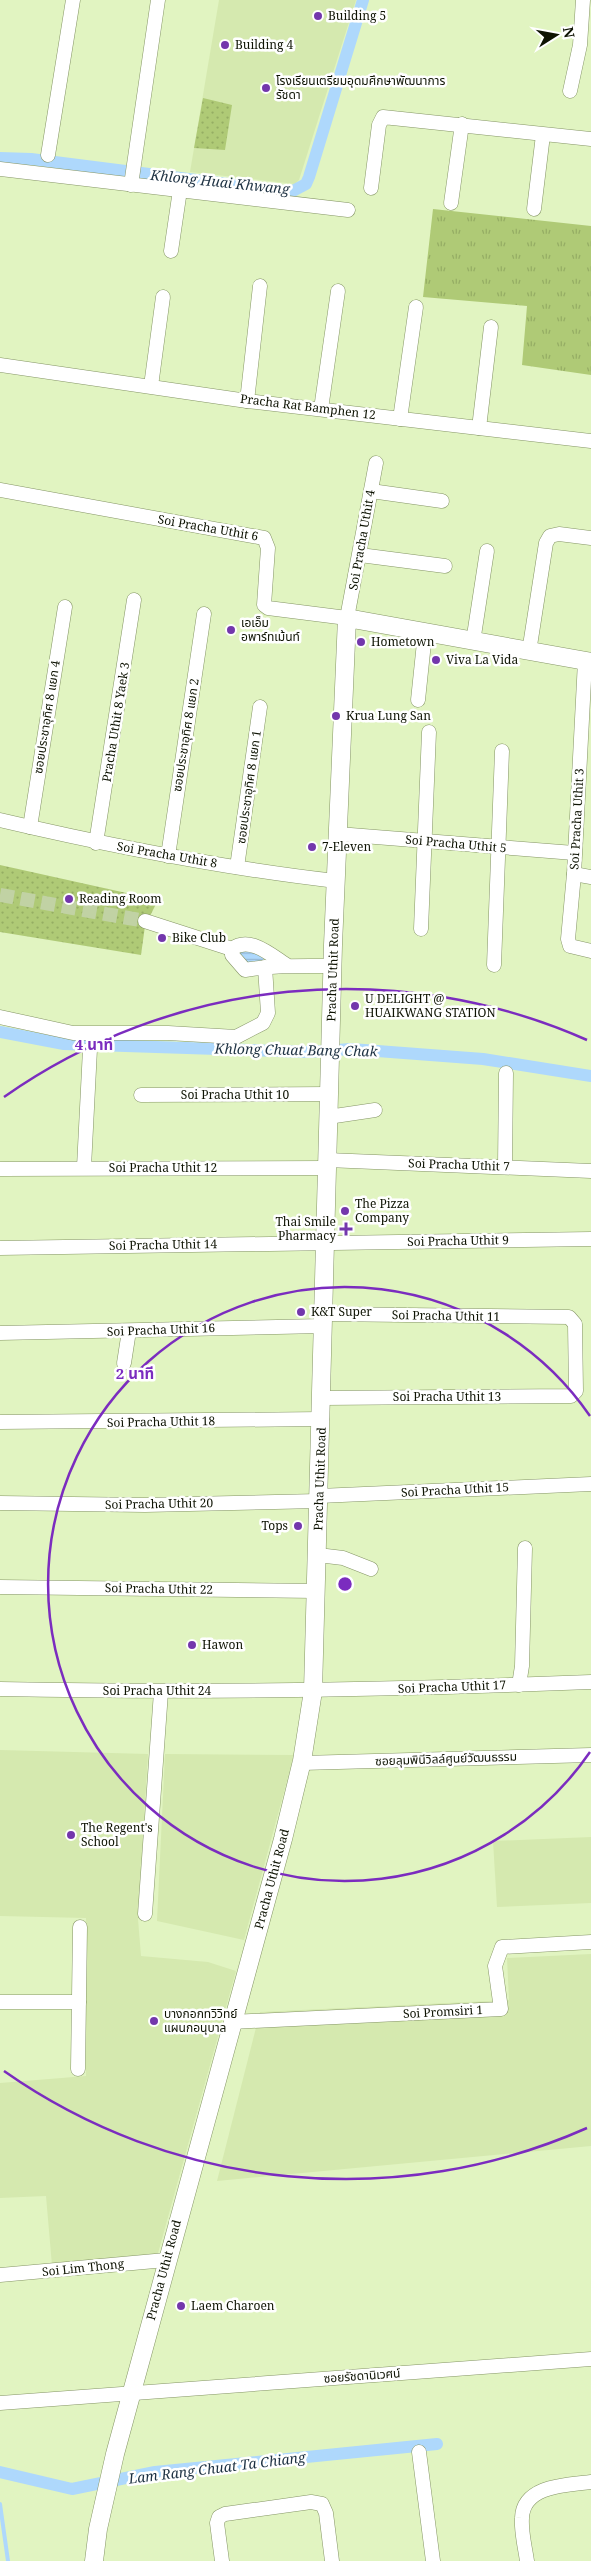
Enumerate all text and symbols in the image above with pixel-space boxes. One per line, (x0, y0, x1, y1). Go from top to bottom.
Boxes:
place label: Building 5 (328, 7, 386, 24)
marker: Building 5 (312, 10, 324, 22)
north arrow (531, 10, 581, 60)
text: N (559, 25, 580, 40)
place label: Building 4 (235, 36, 294, 53)
marker: Building 4 (219, 39, 231, 51)
place label: โรงเรียนเตรียมอุดมศึกษาพัฒนาการ รัชดา (276, 72, 445, 103)
marker: โรงเรียนเตรียมอุดมศึกษาพัฒนาการ รัชดา (260, 82, 272, 94)
water label: Khlong Huai Khwang (149, 165, 292, 198)
street label: Pracha Rat Bamphen 12 (239, 390, 377, 423)
street label: Soi Pracha Uthit 4 (344, 488, 379, 591)
street label: Soi Pracha Uthit 6 (157, 510, 260, 545)
place label: เอเอ็ม อพาร์ทเม้นท์ (241, 614, 300, 645)
marker: เอเอ็ม อพาร์ทเม้นท์ (225, 624, 237, 636)
place label: Hometown (371, 633, 435, 650)
marker: Hometown (355, 636, 367, 648)
place label: Viva La Vida (446, 651, 518, 668)
marker: Viva La Vida (430, 654, 442, 666)
street label: ซอยประชาอุทิศ 8 แยก 4 (29, 659, 64, 775)
street label: Pracha Uthit 8 Yaek 3 (98, 661, 133, 783)
street label: ซอยประชาอุทิศ 8 แยก 2 (168, 677, 203, 793)
place label: Krua Lung San (346, 707, 431, 724)
marker: Krua Lung San (330, 710, 342, 722)
street label: ซอยประชาอุทิศ 8 แยก 1 (232, 729, 265, 845)
street label: Soi Pracha Uthit 3 (565, 768, 588, 870)
street label: Soi Pracha Uthit 5 (405, 831, 507, 856)
street label: Soi Pracha Uthit 8 (116, 837, 219, 872)
place label: 7-Eleven (322, 838, 371, 855)
marker: 7-Eleven (306, 841, 318, 853)
place label: Reading Room (79, 890, 162, 907)
marker: Reading Room (63, 893, 75, 905)
street label: Pracha Uthit Road (322, 917, 343, 1022)
place label: Bike Club (172, 929, 226, 946)
marker: Bike Club (156, 932, 168, 944)
place label: U DELIGHT @ HUAIKWANG STATION (365, 990, 496, 1021)
marker: U DELIGHT @ HUAIKWANG STATION (349, 1000, 361, 1012)
text: 4 นาที (75, 1034, 113, 1054)
water label: Khlong Chuat Bang Chak (213, 1039, 379, 1060)
street label: Soi Pracha Uthit 10 (181, 1086, 289, 1103)
street label: Soi Pracha Uthit 7 (408, 1154, 510, 1175)
street label: Soi Pracha Uthit 12 (109, 1159, 217, 1176)
place label: The Pizza Company (355, 1195, 410, 1226)
marker: The Pizza Company (339, 1205, 351, 1217)
place label: Thai Smile Pharmacy (275, 1213, 336, 1244)
marker: Thai Smile Pharmacy (340, 1223, 352, 1235)
street label: Soi Pracha Uthit 9 (407, 1231, 509, 1250)
street label: Soi Pracha Uthit 14 (109, 1235, 218, 1254)
place label: K&T Super (311, 1303, 372, 1320)
marker: K&T Super (295, 1306, 307, 1318)
street label: Soi Pracha Uthit 11 (392, 1306, 500, 1325)
street label: Soi Pracha Uthit 16 (107, 1319, 216, 1340)
text: 2 นาที (116, 1363, 154, 1383)
street label: Soi Pracha Uthit 13 (393, 1388, 501, 1405)
street label: Soi Pracha Uthit 18 (107, 1412, 216, 1431)
street label: Pracha Uthit Road (309, 1426, 330, 1531)
street label: Soi Pracha Uthit 15 (400, 1478, 509, 1501)
street label: Soi Pracha Uthit 20 (105, 1494, 214, 1513)
place label: Tops (262, 1517, 288, 1534)
marker: Tops (292, 1520, 304, 1532)
centre of rings (336, 1575, 354, 1593)
street label: Soi Pracha Uthit 22 (105, 1579, 213, 1598)
place label: Hawon (202, 1636, 244, 1653)
marker: Hawon (186, 1639, 198, 1651)
street label: Soi Pracha Uthit 17 (398, 1676, 507, 1697)
street label: Soi Pracha Uthit 24 (103, 1682, 211, 1699)
street label: ซอยลุมพินีวิลล์ศูนย์วัฒนธรรม (375, 1748, 517, 1769)
place label: The Regent's School (81, 1819, 153, 1850)
street label: Pracha Uthit Road (250, 1826, 293, 1931)
marker: The Regent's School (65, 1829, 77, 1841)
street label: Soi Promsiri 1 (403, 2001, 483, 2022)
place label: บางกอกทวิวิทย์ แผนกอนุบาล (164, 2005, 238, 2036)
marker: บางกอกทวิวิทย์ แผนกอนุบาล (148, 2015, 160, 2027)
street label: Pracha Uthit Road (142, 2217, 185, 2322)
street label: Soi Lim Thong (41, 2255, 125, 2280)
place label: Laem Charoen (191, 2297, 275, 2314)
marker: Laem Charoen (175, 2300, 187, 2312)
street label: ซอยรัชดานิเวศน์ (323, 2364, 401, 2387)
water label: Lam Rang Chuat Ta Chiang (126, 2447, 308, 2488)

